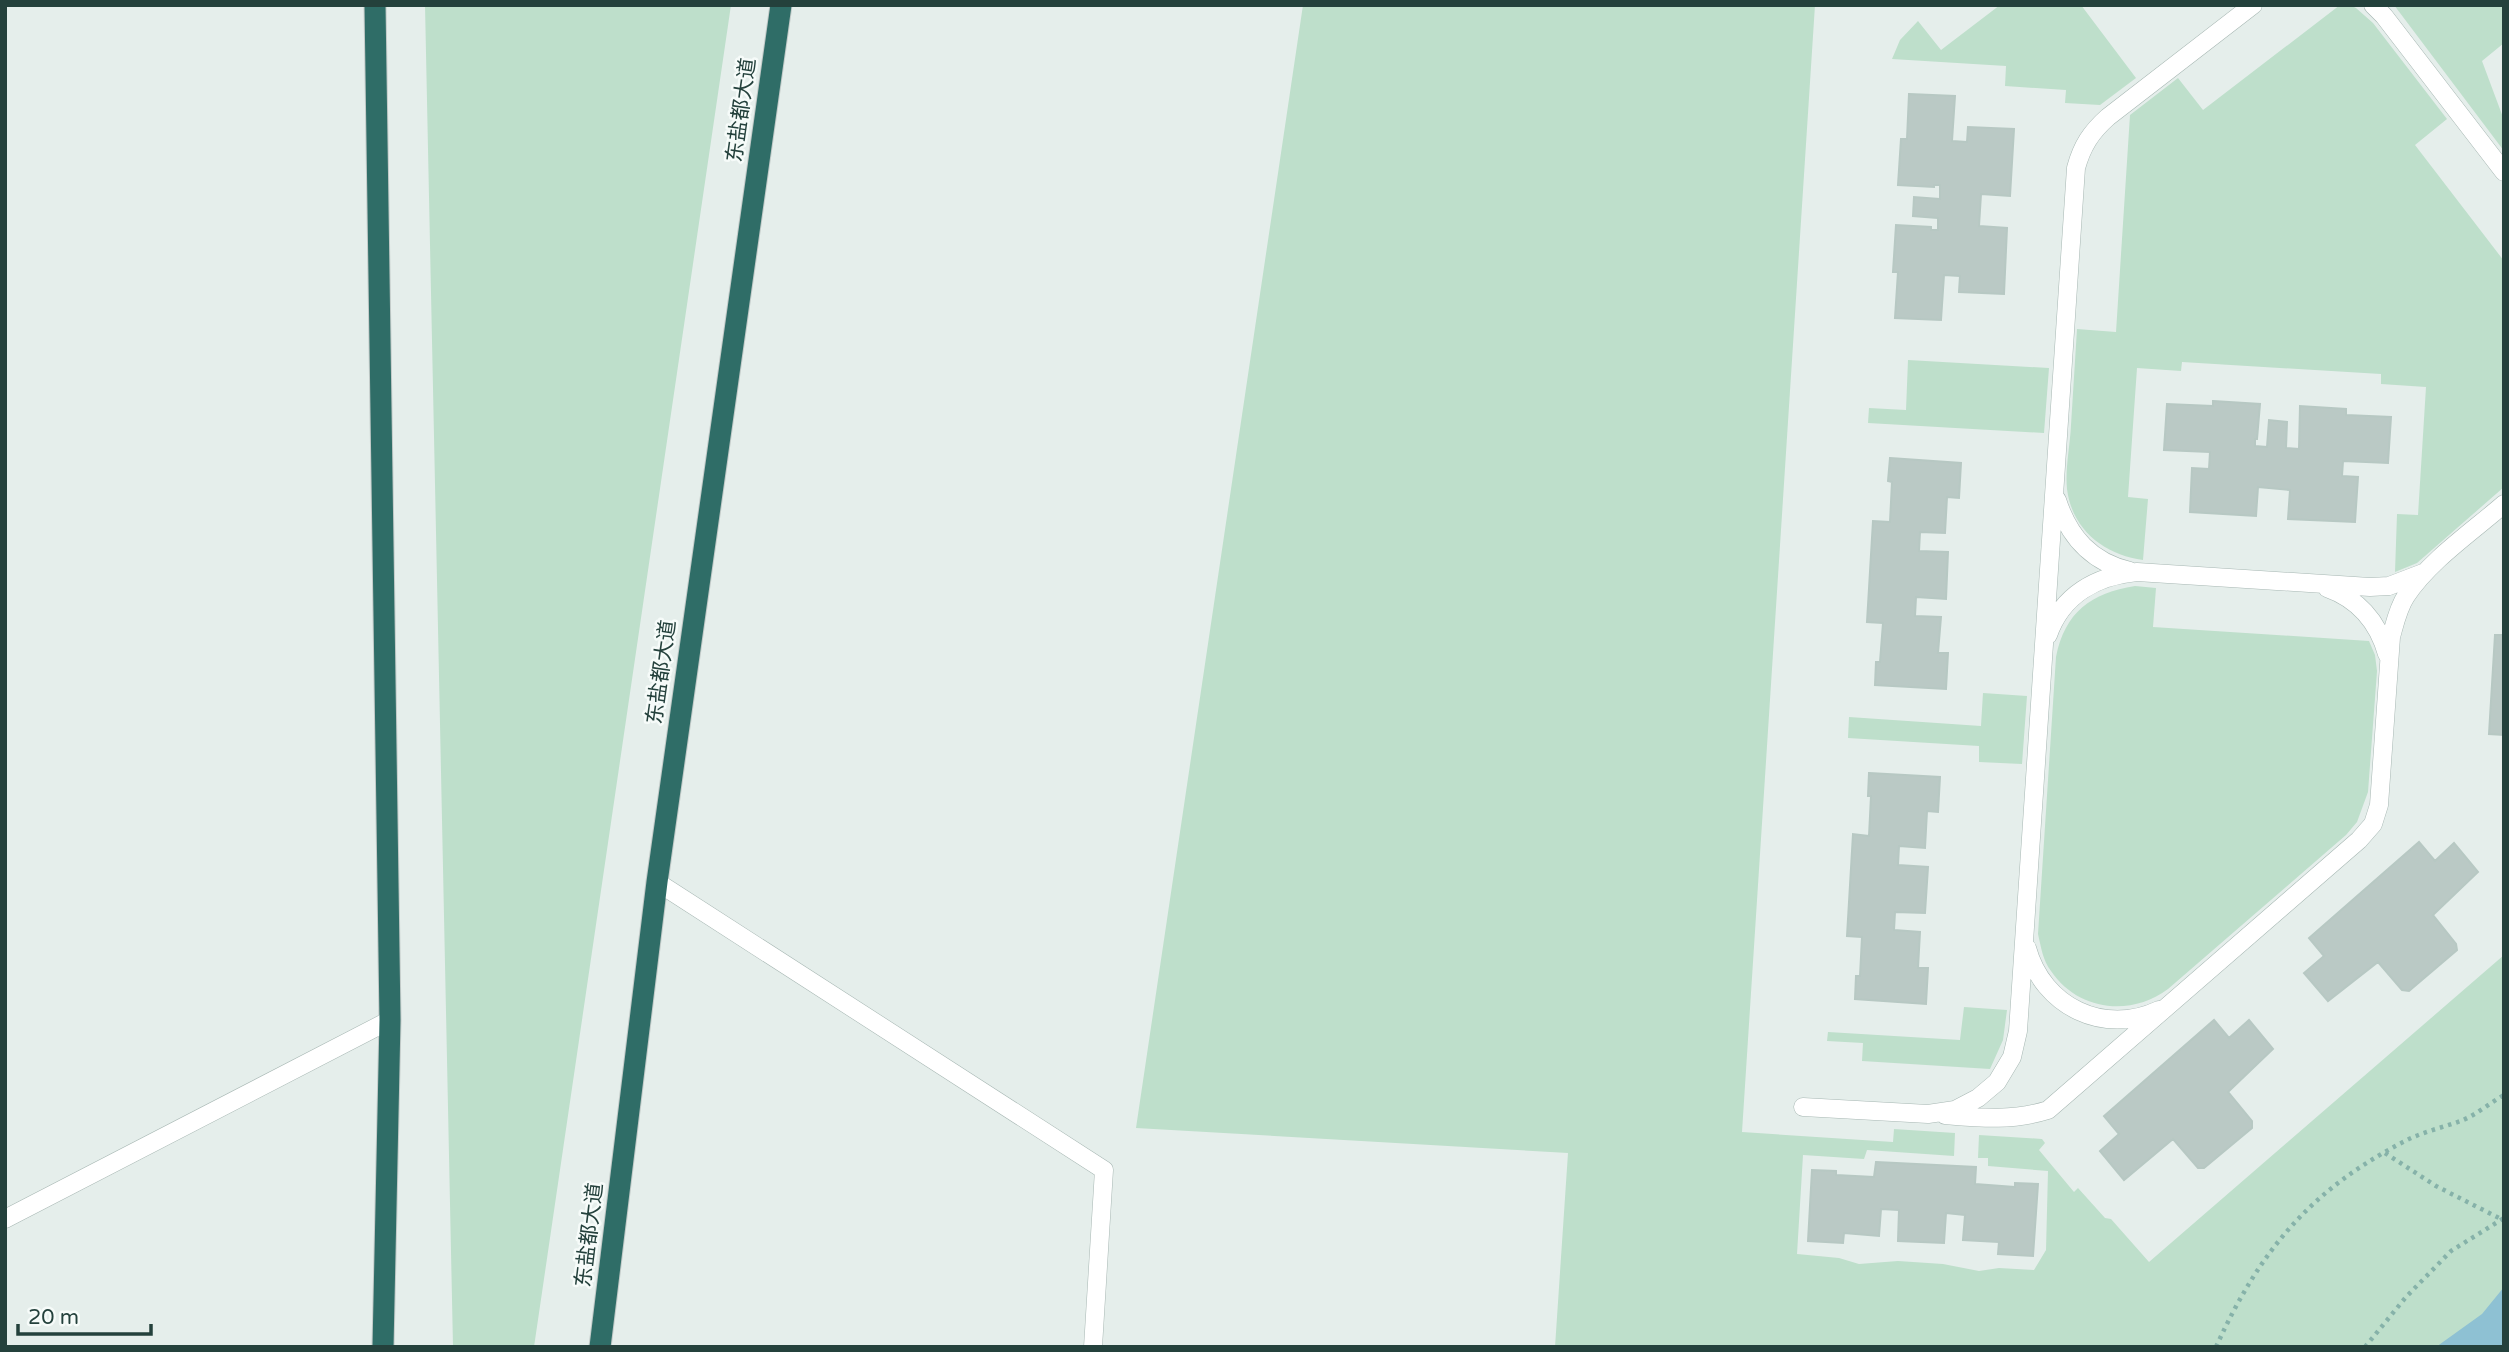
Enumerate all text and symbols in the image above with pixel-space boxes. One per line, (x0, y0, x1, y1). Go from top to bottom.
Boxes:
street label: 东盐都大道 (722, 56, 761, 164)
street label: 东盐都大道 (642, 618, 681, 726)
street label: 东盐都大道 (571, 1181, 608, 1289)
scale bar (18, 1292, 150, 1336)
text: 20 m (28, 1305, 79, 1330)

